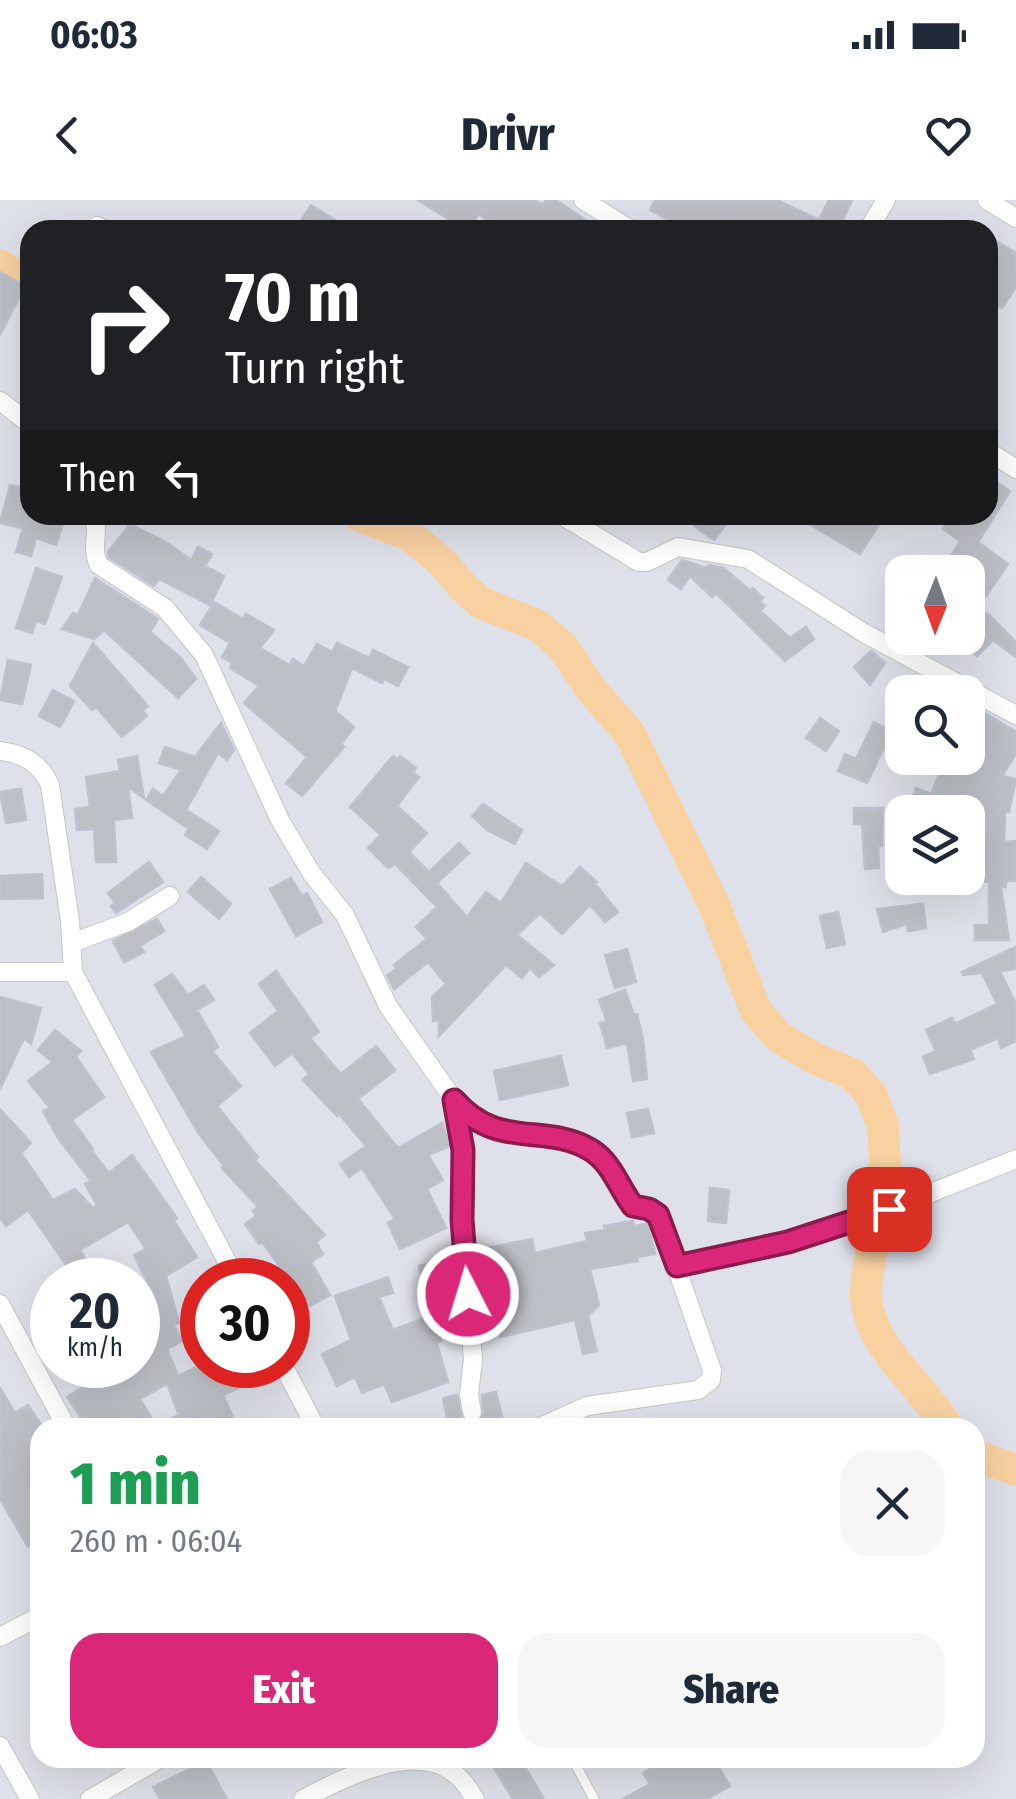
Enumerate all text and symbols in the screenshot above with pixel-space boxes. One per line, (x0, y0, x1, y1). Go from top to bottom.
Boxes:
text: 06:03 (50, 12, 138, 58)
icon: back (40, 108, 95, 163)
text: Drivr (461, 108, 555, 162)
icon: heart (921, 108, 976, 163)
text: 70 m (225, 256, 360, 340)
icon: right (60, 260, 190, 390)
text: Turn right (225, 341, 404, 395)
icon: left (156, 450, 211, 505)
text: Then (60, 455, 136, 501)
north arrow (885, 555, 985, 655)
map controls (885, 555, 985, 895)
button: search (885, 675, 985, 775)
button: layers (885, 795, 985, 895)
pin (847, 1167, 932, 1252)
icon: arrive (862, 1182, 917, 1237)
position arrow (416, 1242, 520, 1346)
speed limit sign: 30 (180, 1258, 310, 1388)
text: 20 (70, 1281, 120, 1341)
text: km/h (67, 1333, 123, 1363)
text: 1 min (70, 1448, 201, 1520)
button: close (840, 1451, 945, 1556)
text: 260 m · 06:04 (70, 1522, 242, 1560)
button: Exit (70, 1633, 498, 1748)
button: Share (518, 1633, 945, 1748)

